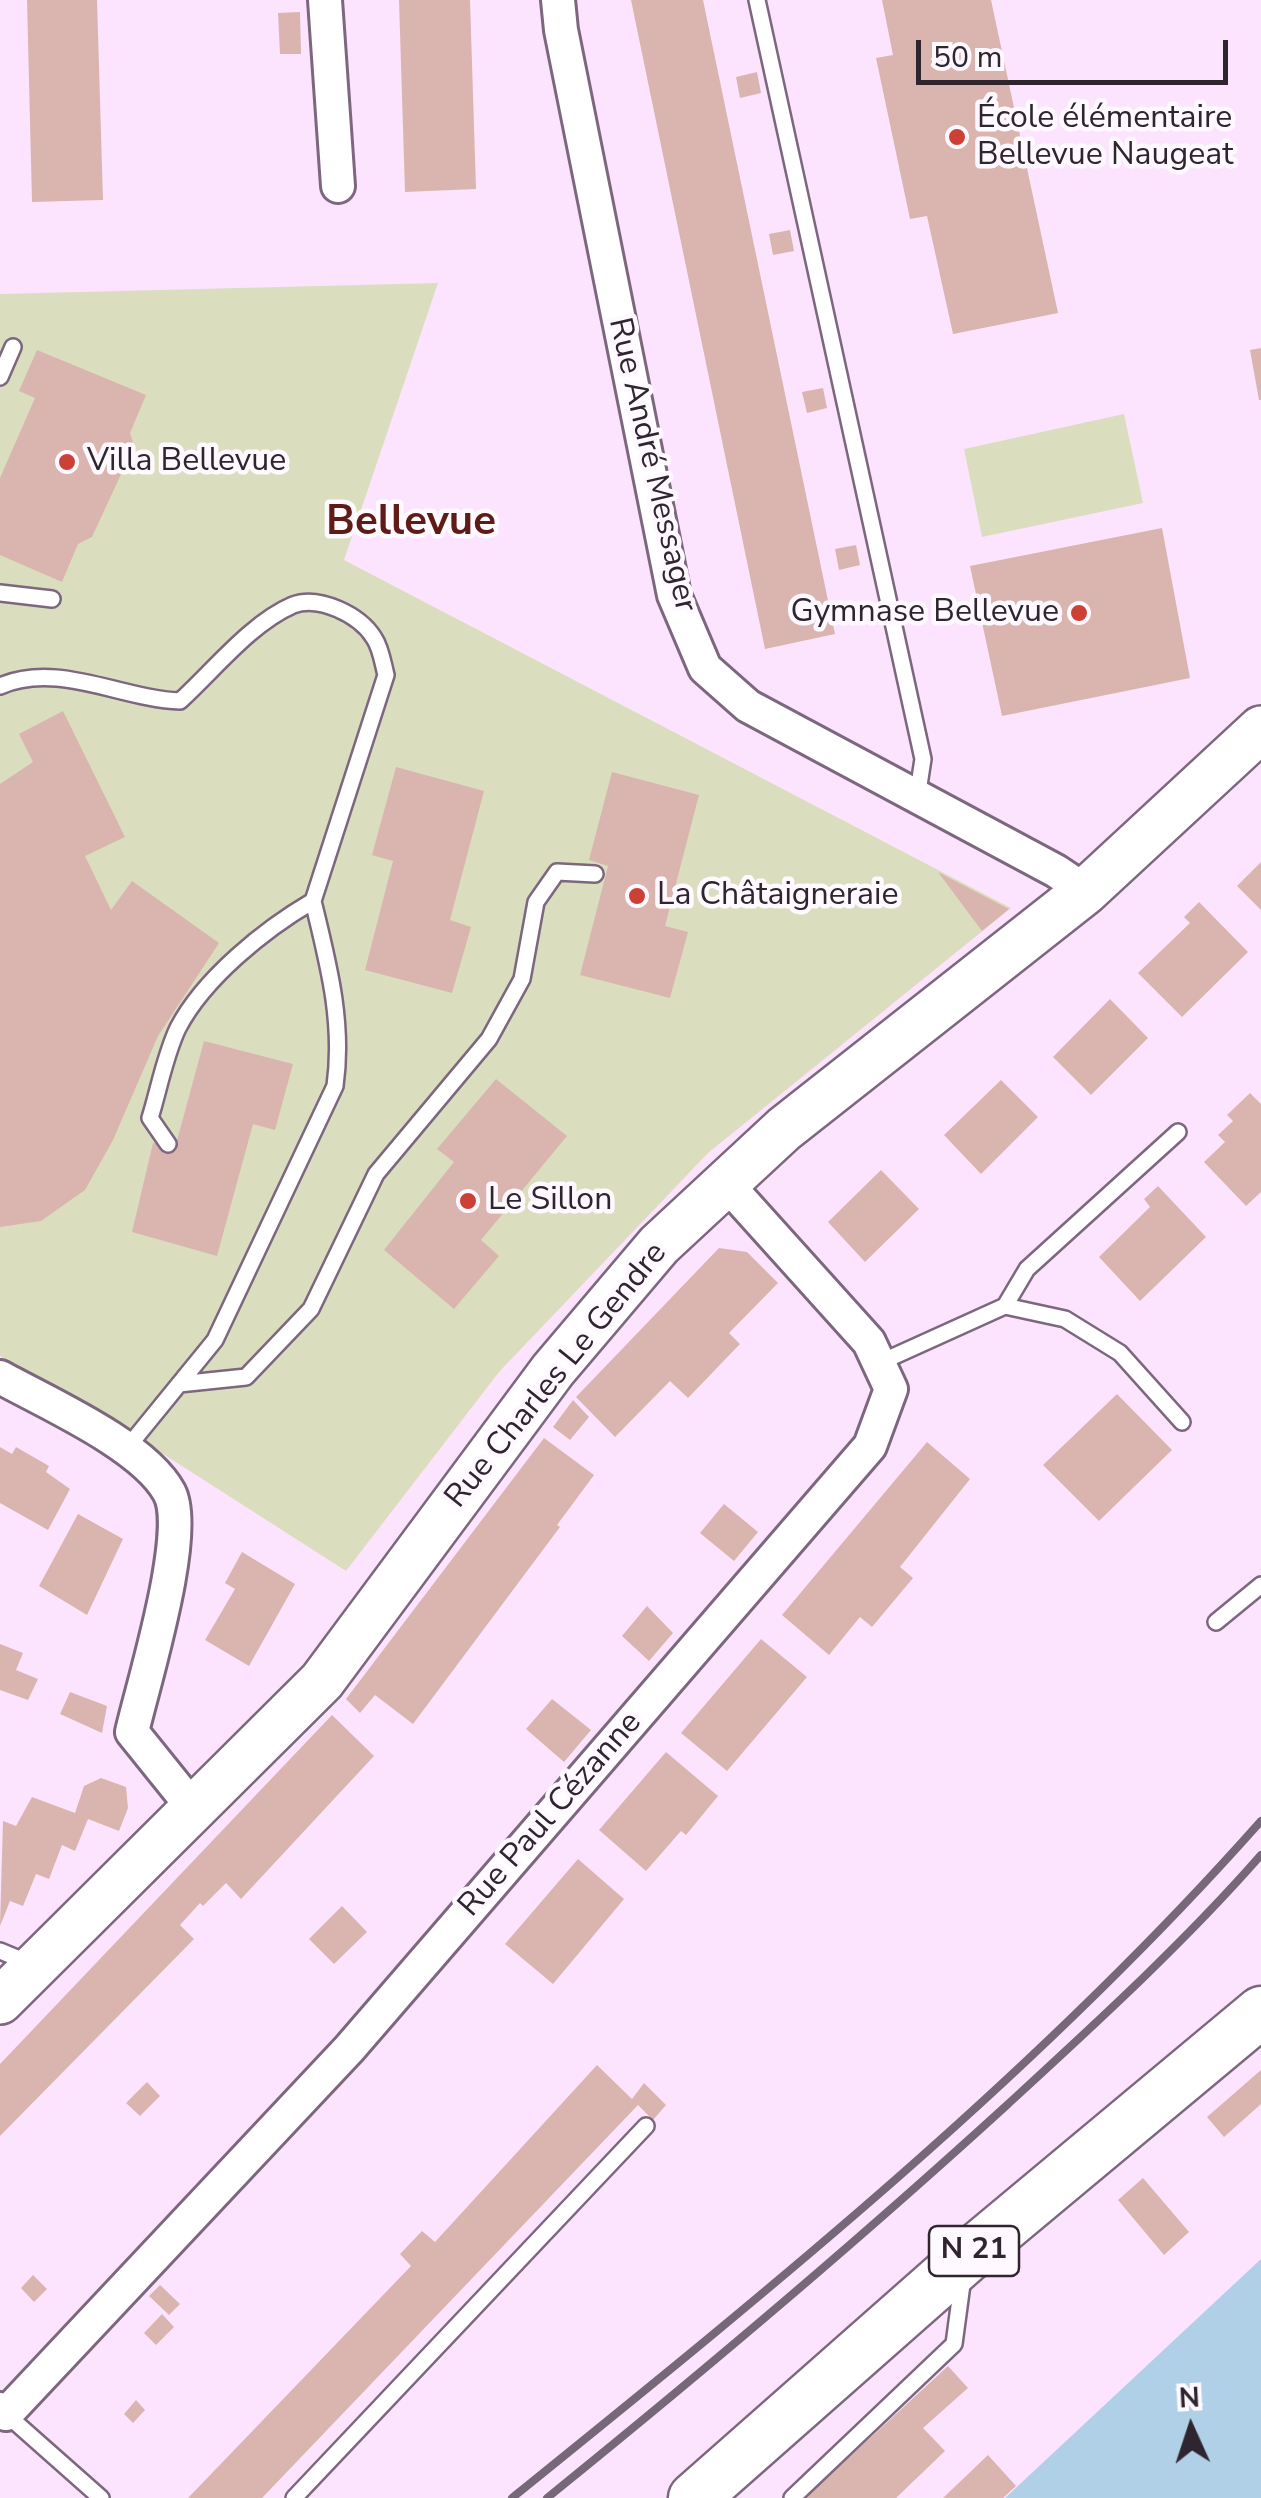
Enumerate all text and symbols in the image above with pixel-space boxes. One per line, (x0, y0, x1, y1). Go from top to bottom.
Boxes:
scale bar (921, 20, 1234, 82)
text: 50 m (933, 37, 1002, 78)
place label: École élémentaire Bellevue Naugeat (977, 100, 1233, 175)
marker: École élémentaire Bellevue Naugeat (946, 126, 968, 148)
street label: Rue André Messager (598, 314, 704, 616)
place label: Villa Bellevue (87, 443, 286, 481)
marker: Villa Bellevue (56, 451, 78, 473)
district label: Bellevue (326, 499, 496, 549)
place label: Gymnase Bellevue (790, 594, 1059, 632)
marker: Gymnase Bellevue (1068, 602, 1090, 624)
place label: La Châtaigneraie (657, 877, 898, 915)
marker: La Châtaigneraie (626, 885, 648, 907)
place label: Le Sillon (488, 1182, 612, 1220)
marker: Le Sillon (457, 1190, 479, 1212)
street label: Rue Charles Le Gendre (438, 1235, 676, 1517)
street label: Rue Paul Cézanne (452, 1705, 650, 1925)
road number: N 21 (929, 2226, 1019, 2276)
north arrow (1141, 2378, 1241, 2478)
text: N (1178, 2379, 1201, 2418)

